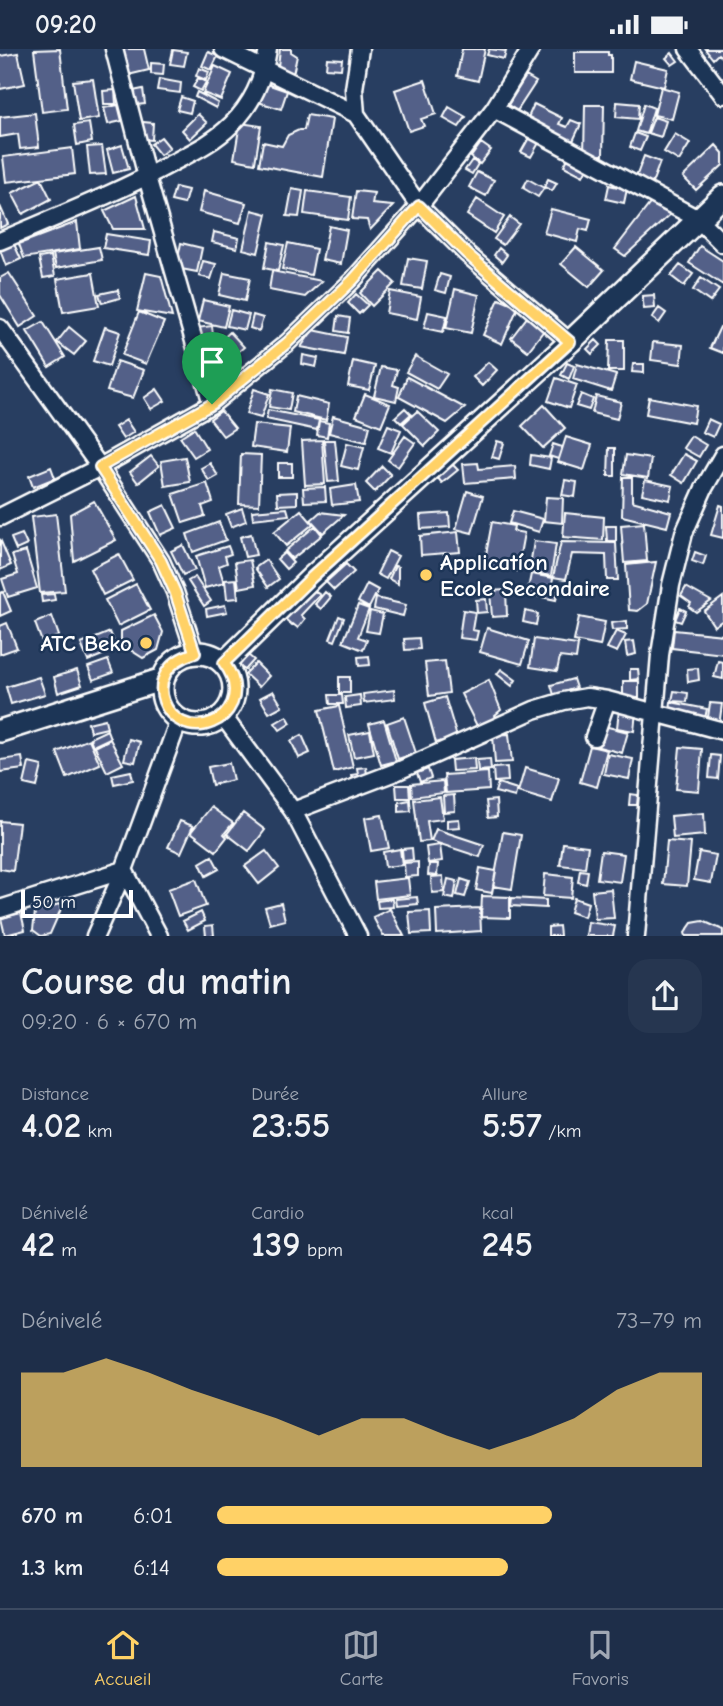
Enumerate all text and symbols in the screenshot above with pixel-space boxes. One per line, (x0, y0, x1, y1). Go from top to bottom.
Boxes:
text: 09:20 (35, 10, 97, 40)
pin (182, 332, 242, 404)
icon: arrive (193, 343, 231, 381)
place label: Applicatíon Ecole Secondaire (440, 549, 609, 602)
marker: Applicatíon Ecole Secondaire (418, 567, 434, 583)
place label: ATC Beko (41, 630, 132, 657)
marker: ATC Beko (138, 635, 154, 651)
scale bar (21, 887, 133, 919)
text: 50 m (32, 891, 76, 913)
button: share (628, 959, 702, 1033)
text: Course du matin (21, 960, 292, 1004)
text: 09:20 · 6 × 670 m (21, 1008, 197, 1035)
text: Distance (21, 1083, 89, 1105)
text: Durée (251, 1083, 299, 1105)
text: Allure (482, 1083, 527, 1105)
text: 4.02 (21, 1105, 81, 1146)
text: 23:55 (251, 1105, 330, 1146)
text: 5:57 (482, 1105, 542, 1146)
text: km (81, 1120, 112, 1142)
text: /km (542, 1120, 581, 1142)
text: Dénivelé (21, 1202, 88, 1224)
text: Cardio (251, 1202, 304, 1224)
text: kcal (482, 1202, 514, 1224)
text: 42 (21, 1224, 55, 1265)
text: 139 (251, 1224, 301, 1265)
text: 245 (482, 1224, 533, 1265)
text: m (55, 1239, 77, 1261)
text: bpm (301, 1239, 343, 1261)
text: Dénivelé (21, 1307, 102, 1334)
text: 73–79 m (616, 1307, 702, 1334)
text: 670 m (21, 1502, 83, 1529)
text: 6:01 (133, 1502, 173, 1529)
text: 1.3 km (21, 1554, 83, 1581)
text: 6:14 (133, 1554, 170, 1581)
tab: Accueil (94, 1626, 151, 1690)
tab: Carte (340, 1626, 383, 1690)
tab: Favoris (572, 1626, 629, 1690)

